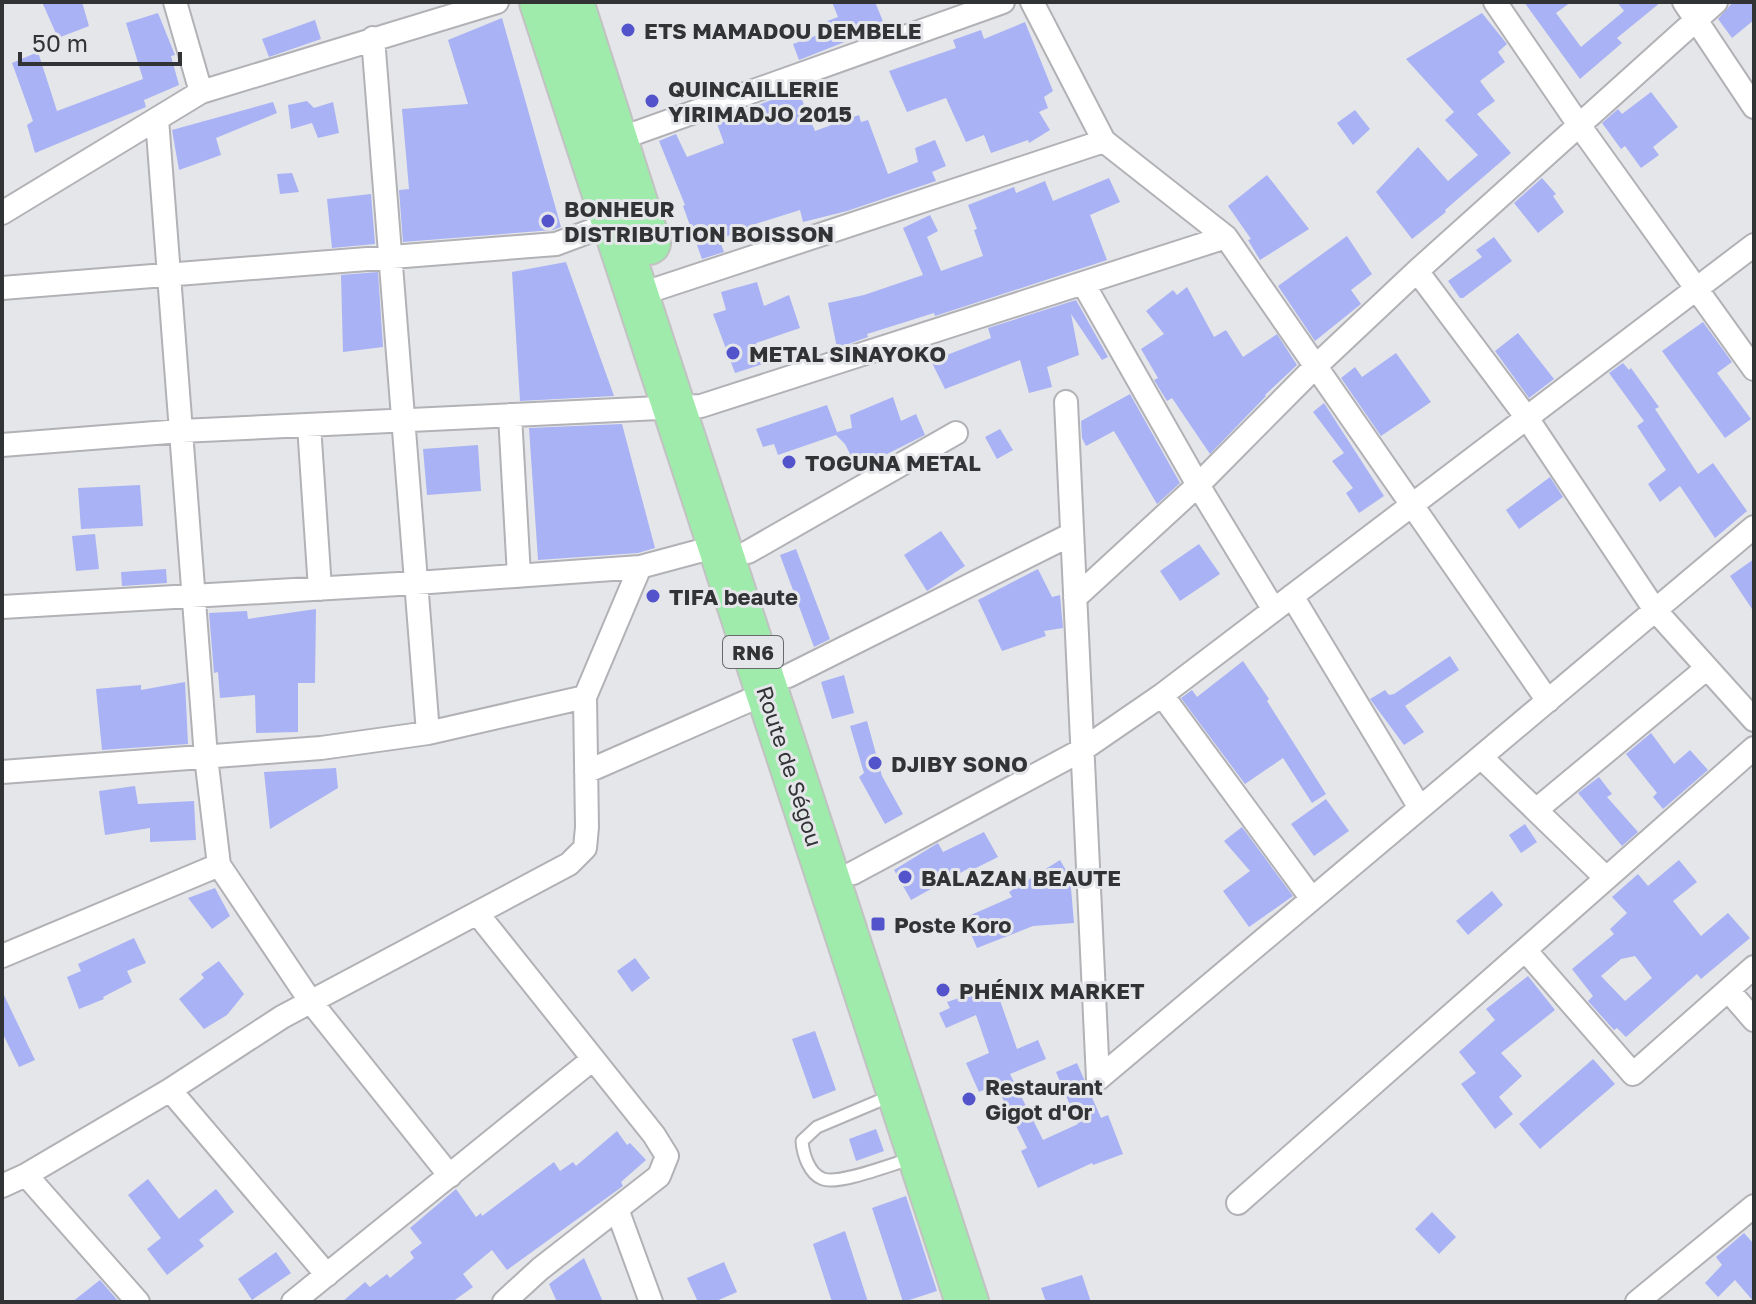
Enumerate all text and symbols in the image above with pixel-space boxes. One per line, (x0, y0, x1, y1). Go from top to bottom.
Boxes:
scale bar (20, 16, 180, 66)
place label: ETS MAMADOU DEMBELE (644, 17, 921, 44)
marker: ETS MAMADOU DEMBELE (619, 21, 637, 39)
text: 50 m (32, 28, 88, 57)
place label: QUINCAILLERIE YIRIMADJO 2015 (668, 75, 852, 127)
marker: QUINCAILLERIE YIRIMADJO 2015 (643, 92, 661, 110)
place label: BONHEUR DISTRIBUTION BOISSON (564, 195, 834, 247)
marker: BONHEUR DISTRIBUTION BOISSON (539, 212, 557, 230)
place label: METAL SINAYOKO (749, 340, 946, 367)
marker: METAL SINAYOKO (724, 344, 742, 362)
place label: TOGUNA METAL (805, 449, 981, 476)
marker: TOGUNA METAL (780, 453, 798, 471)
place label: TIFA beaute (669, 583, 798, 610)
marker: TIFA beaute (644, 587, 662, 605)
road number: RN6 (723, 636, 783, 668)
street label: Route de Ségou (751, 682, 829, 850)
place label: DJIBY SONO (891, 750, 1028, 777)
marker: DJIBY SONO (866, 754, 884, 772)
place label: BALAZAN BEAUTE (921, 864, 1121, 891)
marker: BALAZAN BEAUTE (896, 868, 914, 886)
place label: Poste Koro (894, 911, 1011, 938)
marker: Poste Koro (869, 915, 887, 933)
place label: PHÉNIX MARKET (959, 977, 1145, 1004)
marker: PHÉNIX MARKET (934, 981, 952, 999)
place label: Restaurant Gigot d'Or (985, 1073, 1103, 1125)
marker: Restaurant Gigot d'Or (960, 1090, 978, 1108)

